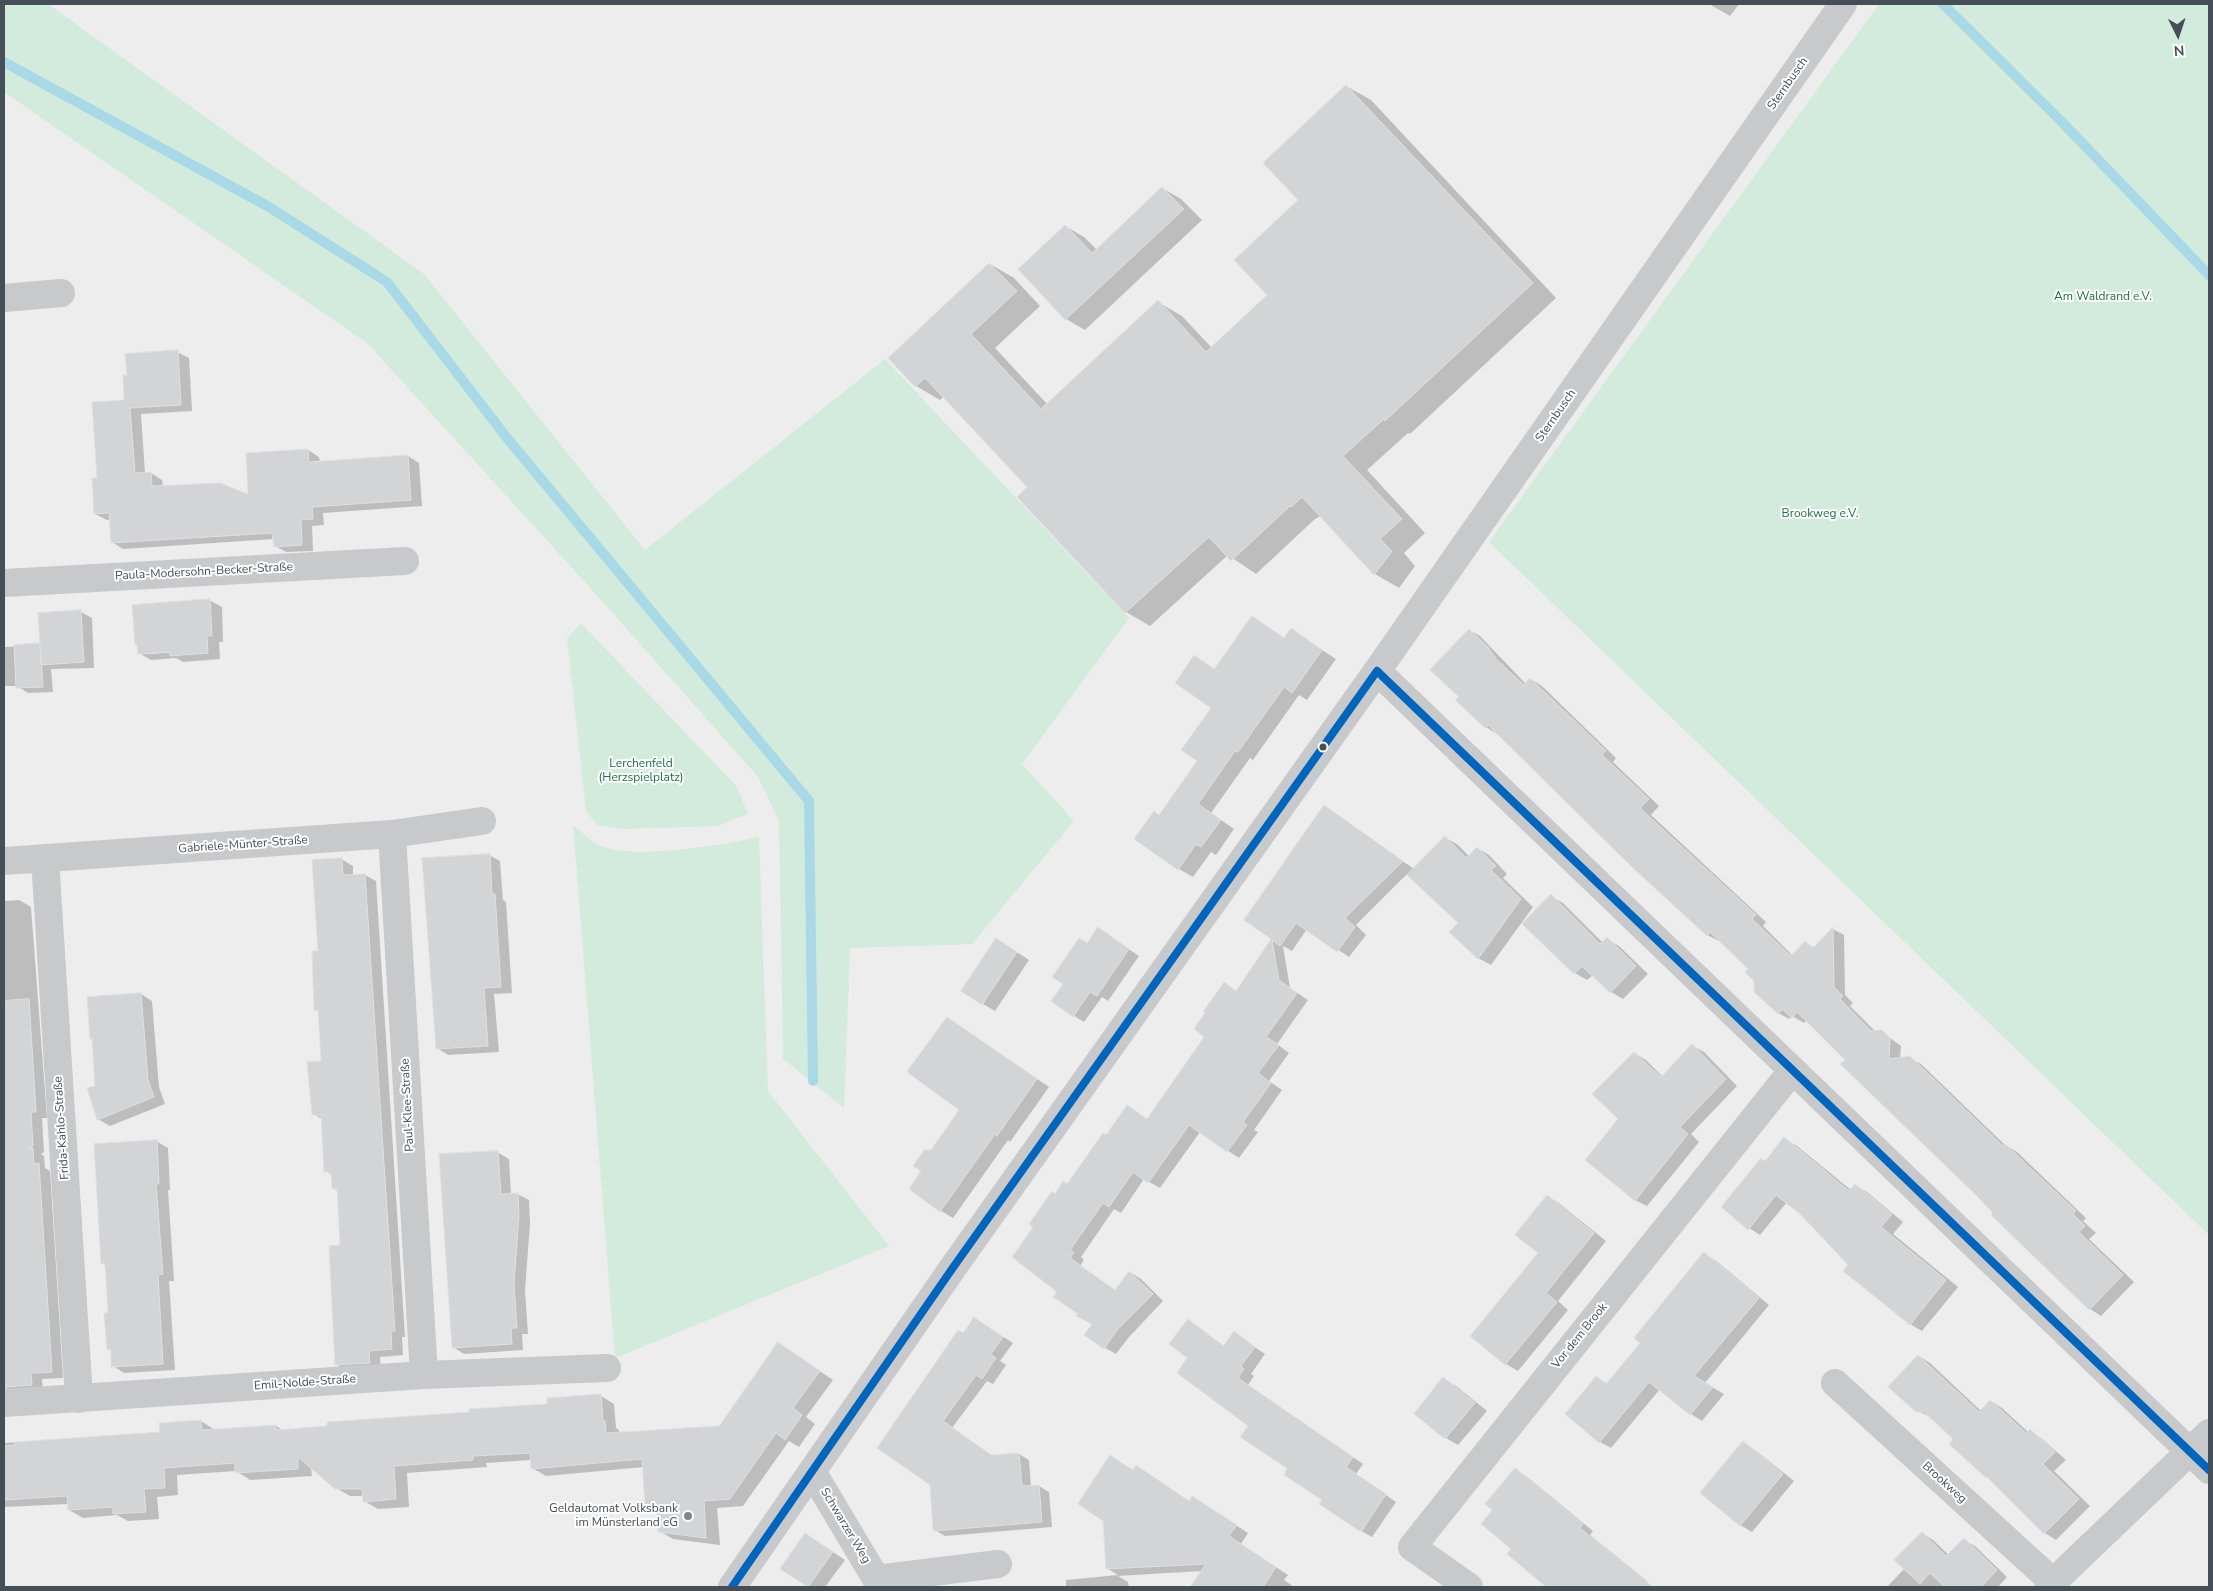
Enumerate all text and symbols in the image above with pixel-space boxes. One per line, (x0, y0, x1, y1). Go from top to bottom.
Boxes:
north arrow (2153, 10, 2203, 60)
text: N (2173, 41, 2185, 60)
street label: Sternbusch (1765, 55, 1811, 113)
park label: Am Waldrand e.V. (2054, 290, 2152, 304)
street label: Sternbusch (1533, 387, 1579, 445)
park label: Brookweg e.V. (1782, 507, 1858, 521)
street label: Paula-Modersohn-Becker-Straße (115, 560, 293, 584)
unlabelled marker (1318, 742, 1328, 752)
park label: Lerchenfeld (Herzspielplatz) (598, 757, 684, 785)
street label: Gabriele-Münter-Straße (178, 833, 308, 857)
street label: Paul-Klee-Straße (398, 1058, 418, 1152)
street label: Frida-Kahlo-Straße (51, 1076, 73, 1180)
street label: Vor dem Brook (1549, 1300, 1611, 1372)
street label: Emil-Nolde-Straße (254, 1372, 356, 1394)
street label: Brookweg (1919, 1459, 1969, 1507)
street label: Schwarzer Weg (817, 1486, 873, 1566)
place label: Geldautomat Volksbank im Münsterland eG (549, 1502, 678, 1530)
marker: Geldautomat Volksbank im Münsterland eG (682, 1510, 694, 1522)

